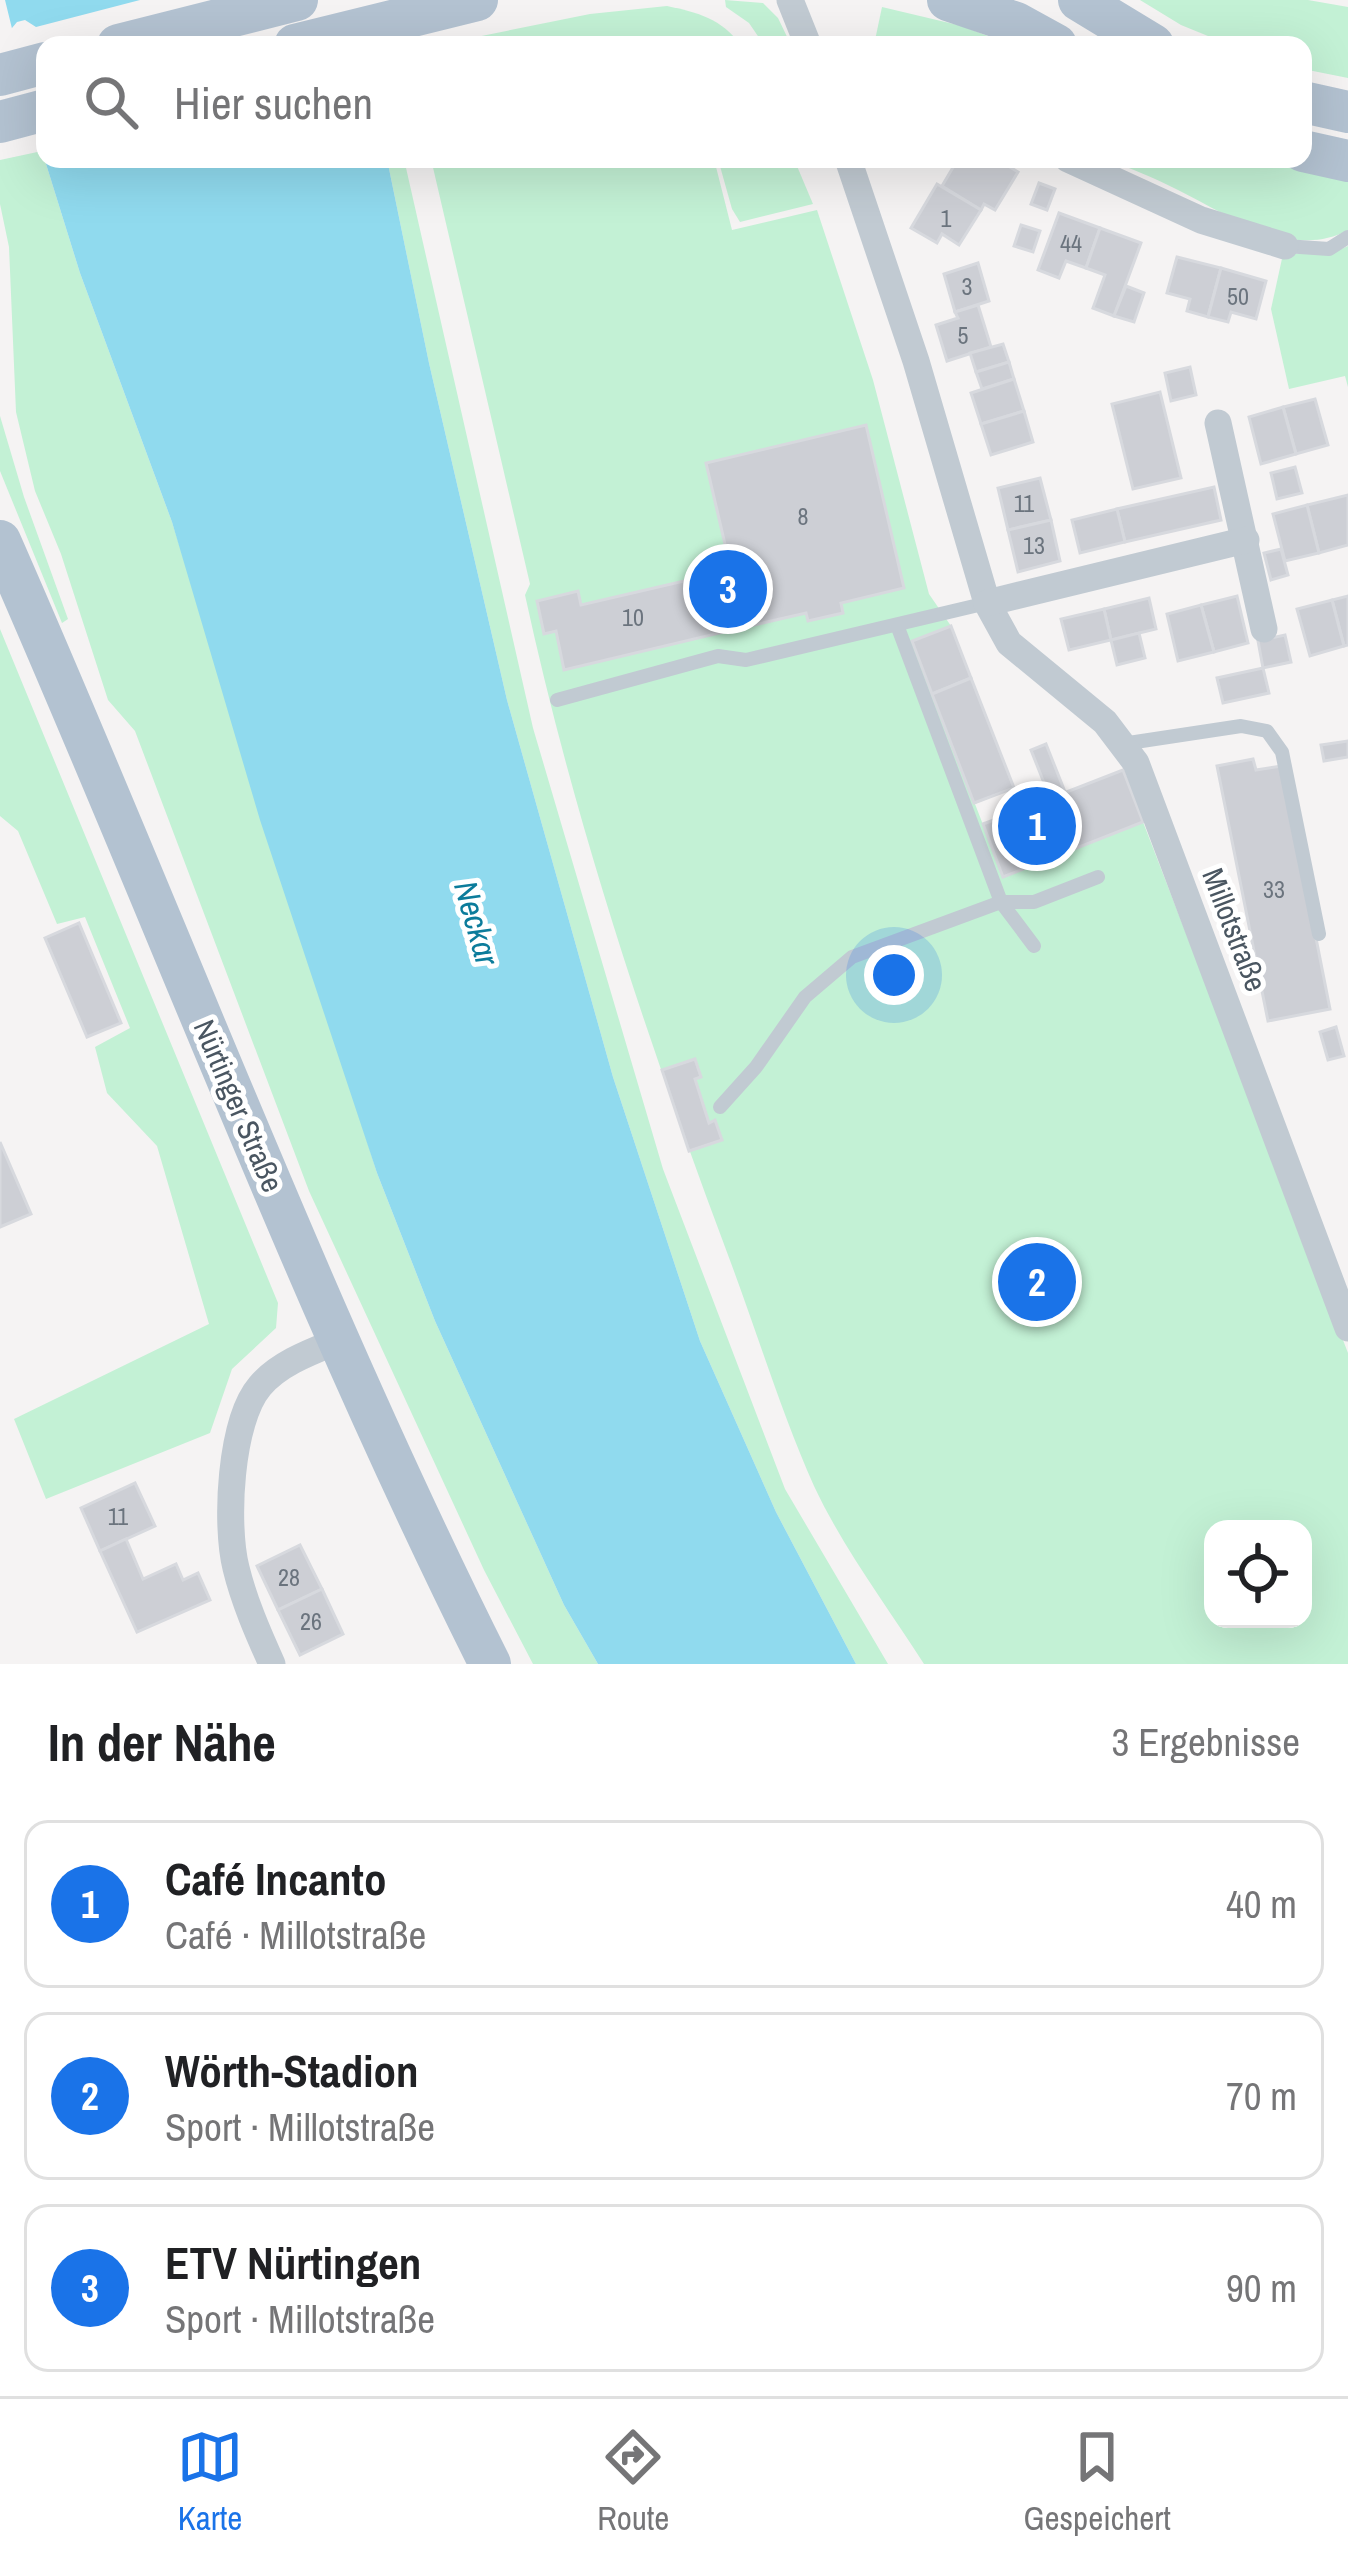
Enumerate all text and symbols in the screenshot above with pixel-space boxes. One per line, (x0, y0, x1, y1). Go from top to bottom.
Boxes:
search box (36, 36, 1312, 168)
icon: search (78, 69, 144, 135)
text: Hier suchen (174, 72, 373, 133)
house number: 1 (941, 202, 952, 234)
house number: 44 (1060, 227, 1082, 259)
house number: 3 (962, 270, 972, 302)
house number: 50 (1227, 280, 1249, 312)
house number: 5 (958, 319, 969, 351)
house number: 11 (1014, 487, 1034, 519)
house number: 8 (798, 500, 808, 532)
house number: 13 (1023, 529, 1045, 561)
pin: 3 (689, 544, 767, 634)
house number: 10 (622, 601, 644, 633)
pin: 1 (998, 781, 1076, 871)
street label: Millotstraße (1193, 862, 1277, 997)
house number: 33 (1263, 873, 1285, 905)
water label: Neckar (444, 876, 510, 971)
your location (864, 945, 924, 1005)
street label: Nürtinger Straße (185, 1013, 293, 1198)
pin: 2 (998, 1237, 1076, 1327)
house number: 11 (108, 1500, 128, 1532)
map controls (1204, 1520, 1312, 1628)
button: locate (1204, 1520, 1312, 1628)
house number: 28 (278, 1561, 300, 1593)
house number: 26 (300, 1605, 322, 1637)
text: In der Nähe (48, 1708, 276, 1777)
text: 3 Ergebnisse (1112, 1716, 1300, 1768)
text: Café Incanto (165, 1848, 386, 1909)
text: 1 (81, 1878, 99, 1930)
text: 40 m (1226, 1878, 1297, 1930)
text: Café · Millotstraße (165, 1909, 426, 1961)
text: Wörth-Stadion (165, 2040, 419, 2101)
text: 2 (81, 2070, 99, 2122)
text: 70 m (1226, 2070, 1297, 2122)
text: Sport · Millotstraße (165, 2101, 435, 2153)
text: ETV Nürtingen (165, 2232, 421, 2293)
text: 3 (81, 2262, 99, 2314)
text: 90 m (1226, 2262, 1297, 2314)
text: Sport · Millotstraße (165, 2293, 435, 2345)
tab: Karte (177, 2424, 243, 2540)
tab: Route (597, 2424, 669, 2540)
tab: Gespeichert (1023, 2424, 1171, 2540)

